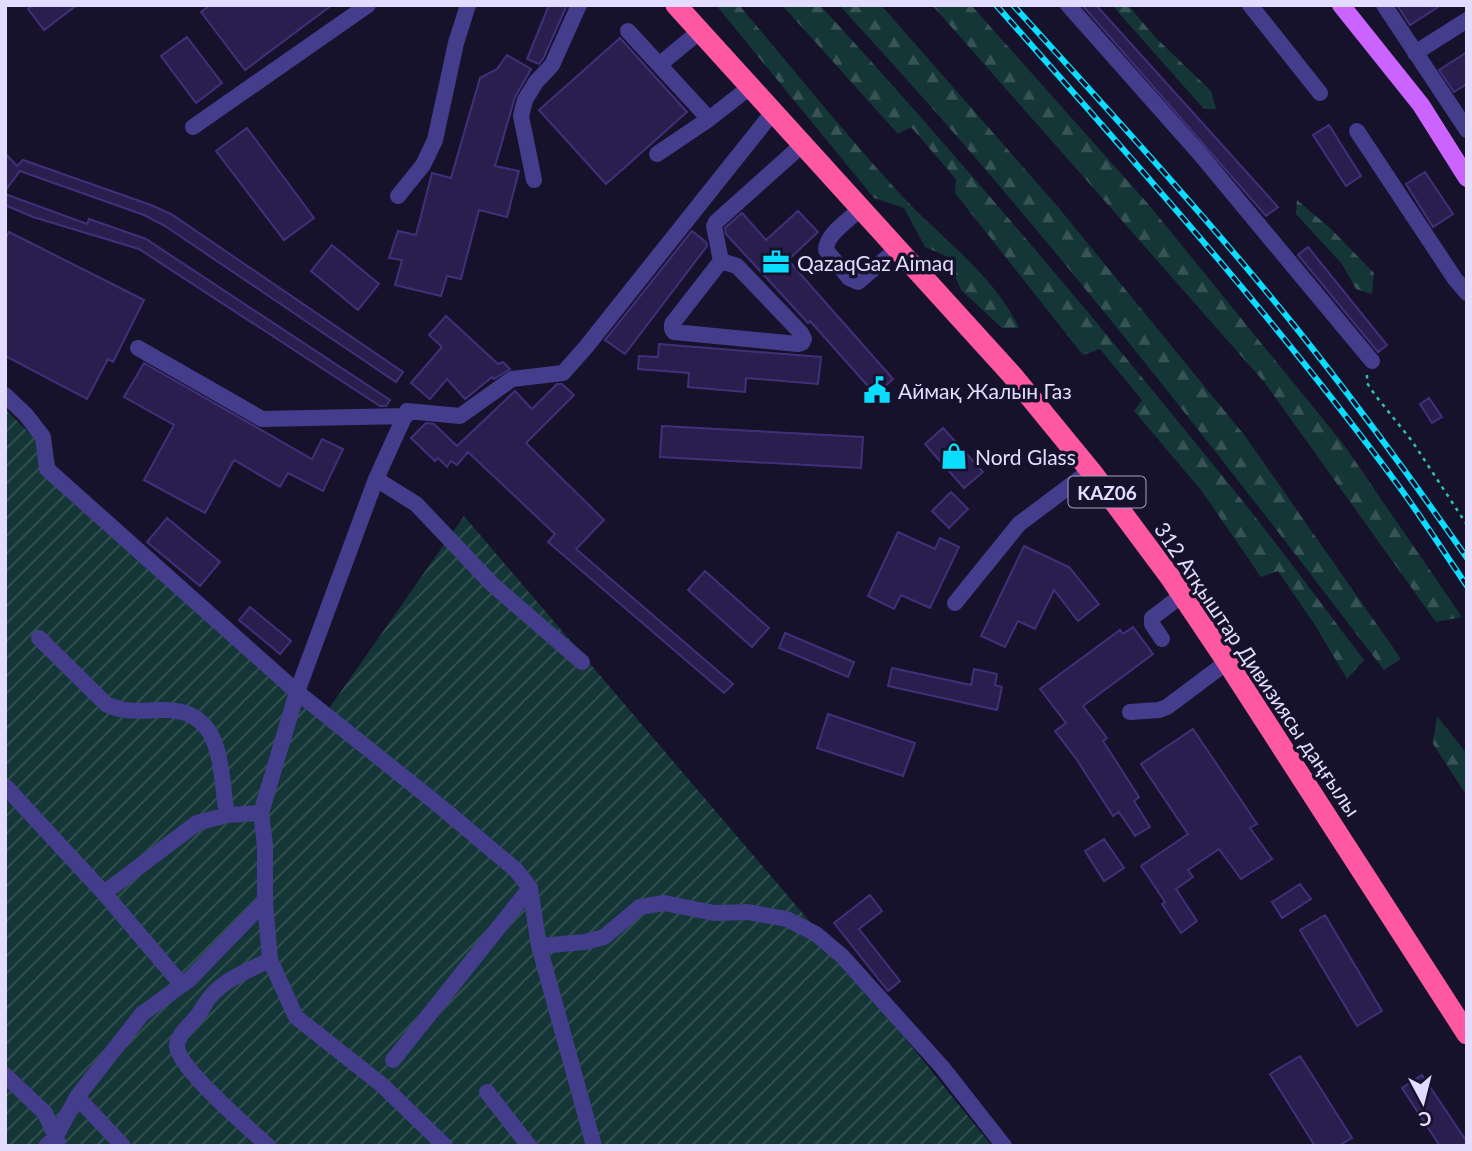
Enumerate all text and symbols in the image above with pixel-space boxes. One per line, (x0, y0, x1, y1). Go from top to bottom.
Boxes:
office icon: QazaqGaz Aimaq (761, 247, 791, 277)
place label: QazaqGaz Aimaq (797, 250, 954, 275)
public building icon: Аймақ Жалын Газ (862, 375, 892, 405)
place label: Аймақ Жалын Газ (898, 378, 1072, 403)
shop icon: Nord Glass (939, 441, 969, 471)
place label: Nord Glass (975, 444, 1076, 469)
road number: KАZ06 (1068, 477, 1146, 508)
street label: 312 Атқыштар Дивизиясы даңғылы (1150, 517, 1366, 821)
north arrow (1388, 1067, 1458, 1137)
text: С (1417, 1107, 1433, 1132)

